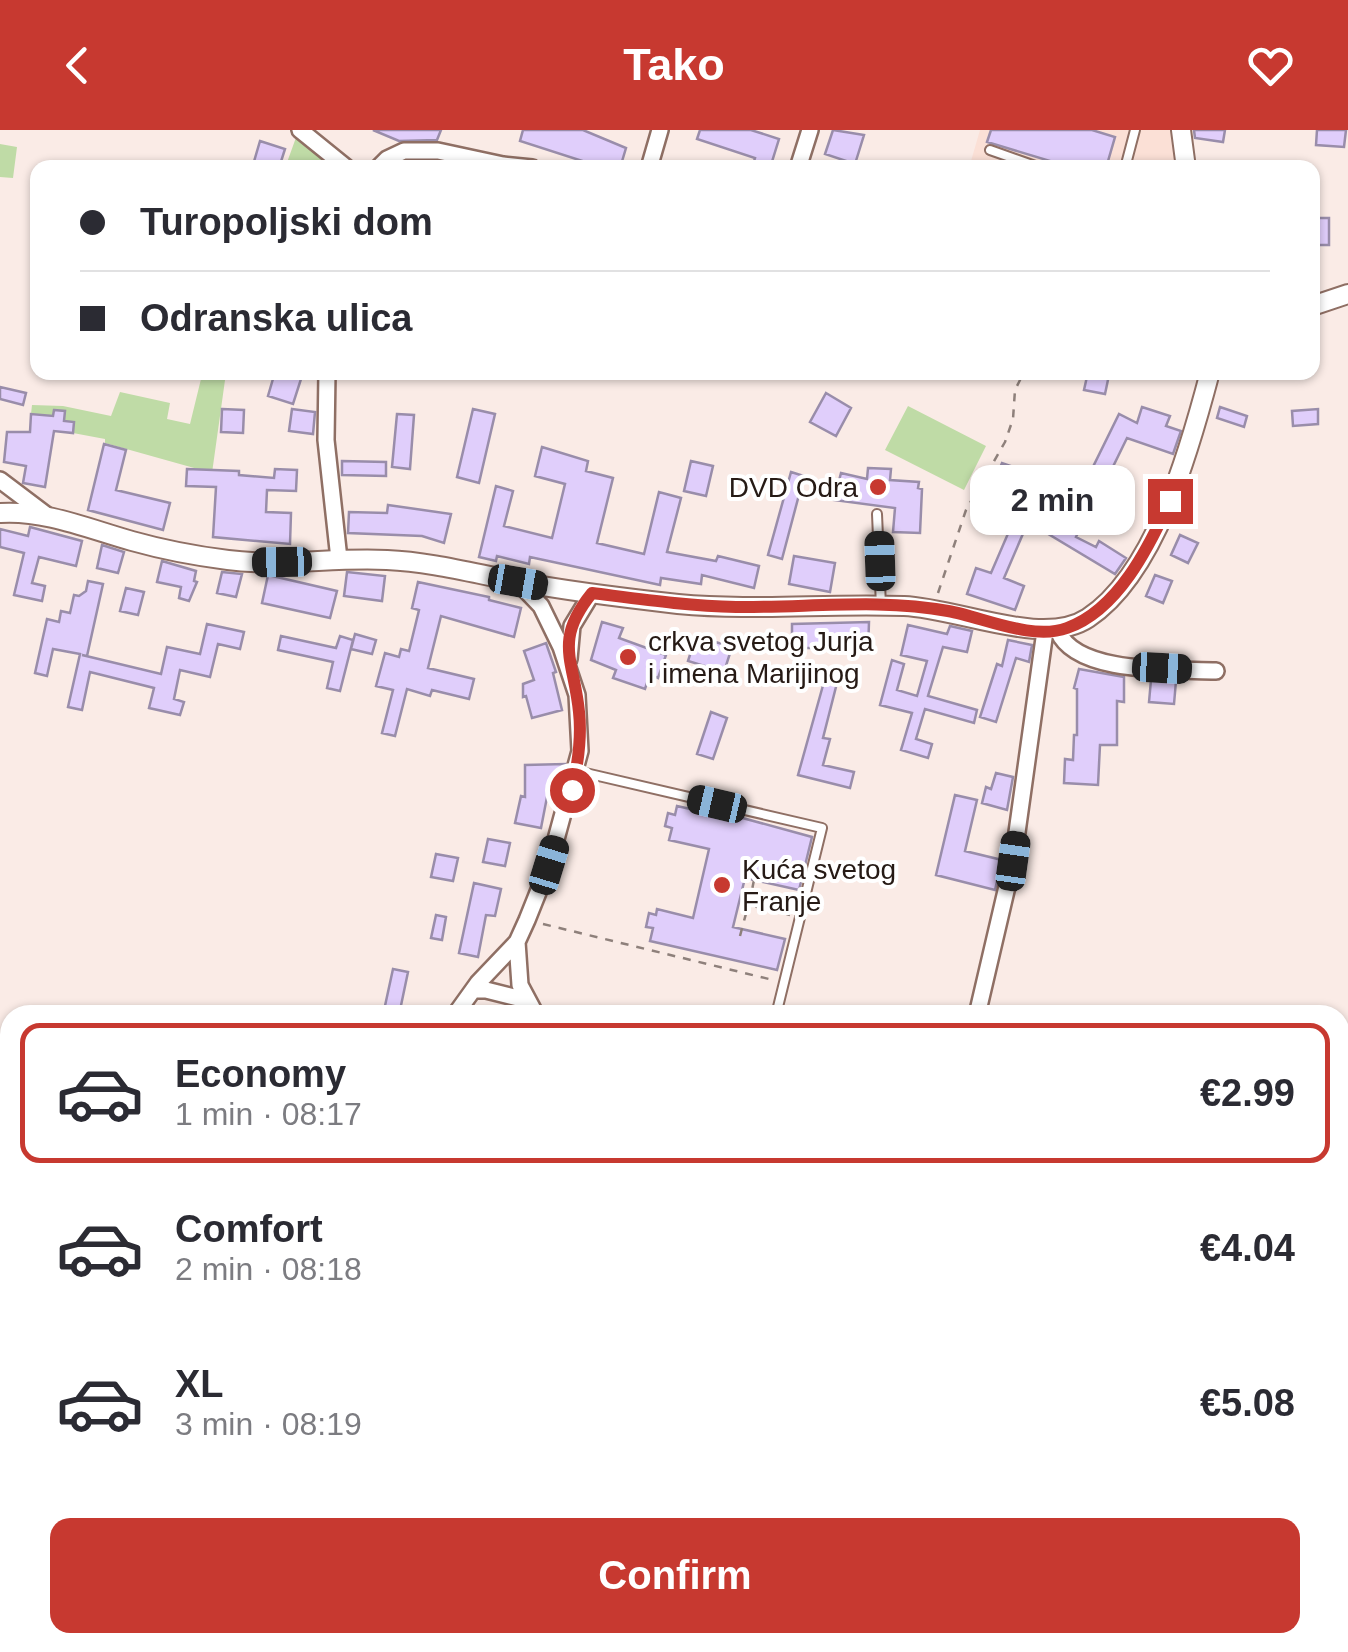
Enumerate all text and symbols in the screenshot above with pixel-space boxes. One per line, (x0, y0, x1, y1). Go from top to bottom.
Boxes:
icon: back (50, 38, 105, 93)
icon: heart (1243, 38, 1298, 93)
text: Tako (623, 39, 725, 90)
text: Turopoljski dom (140, 201, 433, 243)
text: Odranska ulica (140, 297, 412, 339)
callout: 2 min (970, 466, 1135, 536)
place label: DVD Odra (729, 472, 858, 503)
marker: DVD Odra (867, 476, 889, 498)
route end (1148, 479, 1193, 524)
text: 2 min (1011, 482, 1094, 518)
car (864, 530, 896, 592)
car (252, 546, 312, 578)
car (486, 562, 550, 602)
place label: crkva svetog Jurja i imena Marijinog (648, 626, 874, 689)
marker: crkva svetog Jurja i imena Marijinog (617, 646, 639, 668)
car (1131, 651, 1193, 685)
route start (550, 768, 595, 813)
car (684, 783, 750, 825)
car (994, 829, 1032, 893)
car (526, 832, 572, 898)
place label: Kuća svetog Franje (742, 854, 896, 917)
marker: Kuća svetog Franje (711, 874, 733, 896)
icon: car (55, 1048, 145, 1138)
text: Economy (175, 1053, 346, 1095)
text: €2.99 (1200, 1072, 1295, 1114)
text: 1 min · 08:17 (175, 1096, 362, 1132)
icon: car (55, 1203, 145, 1293)
text: Comfort (175, 1208, 323, 1250)
text: €4.04 (1200, 1227, 1295, 1269)
text: 2 min · 08:18 (175, 1251, 362, 1287)
icon: car (55, 1358, 145, 1448)
text: XL (175, 1363, 224, 1405)
text: €5.08 (1200, 1382, 1295, 1424)
text: 3 min · 08:19 (175, 1406, 362, 1442)
button: Confirm (50, 1518, 1300, 1633)

